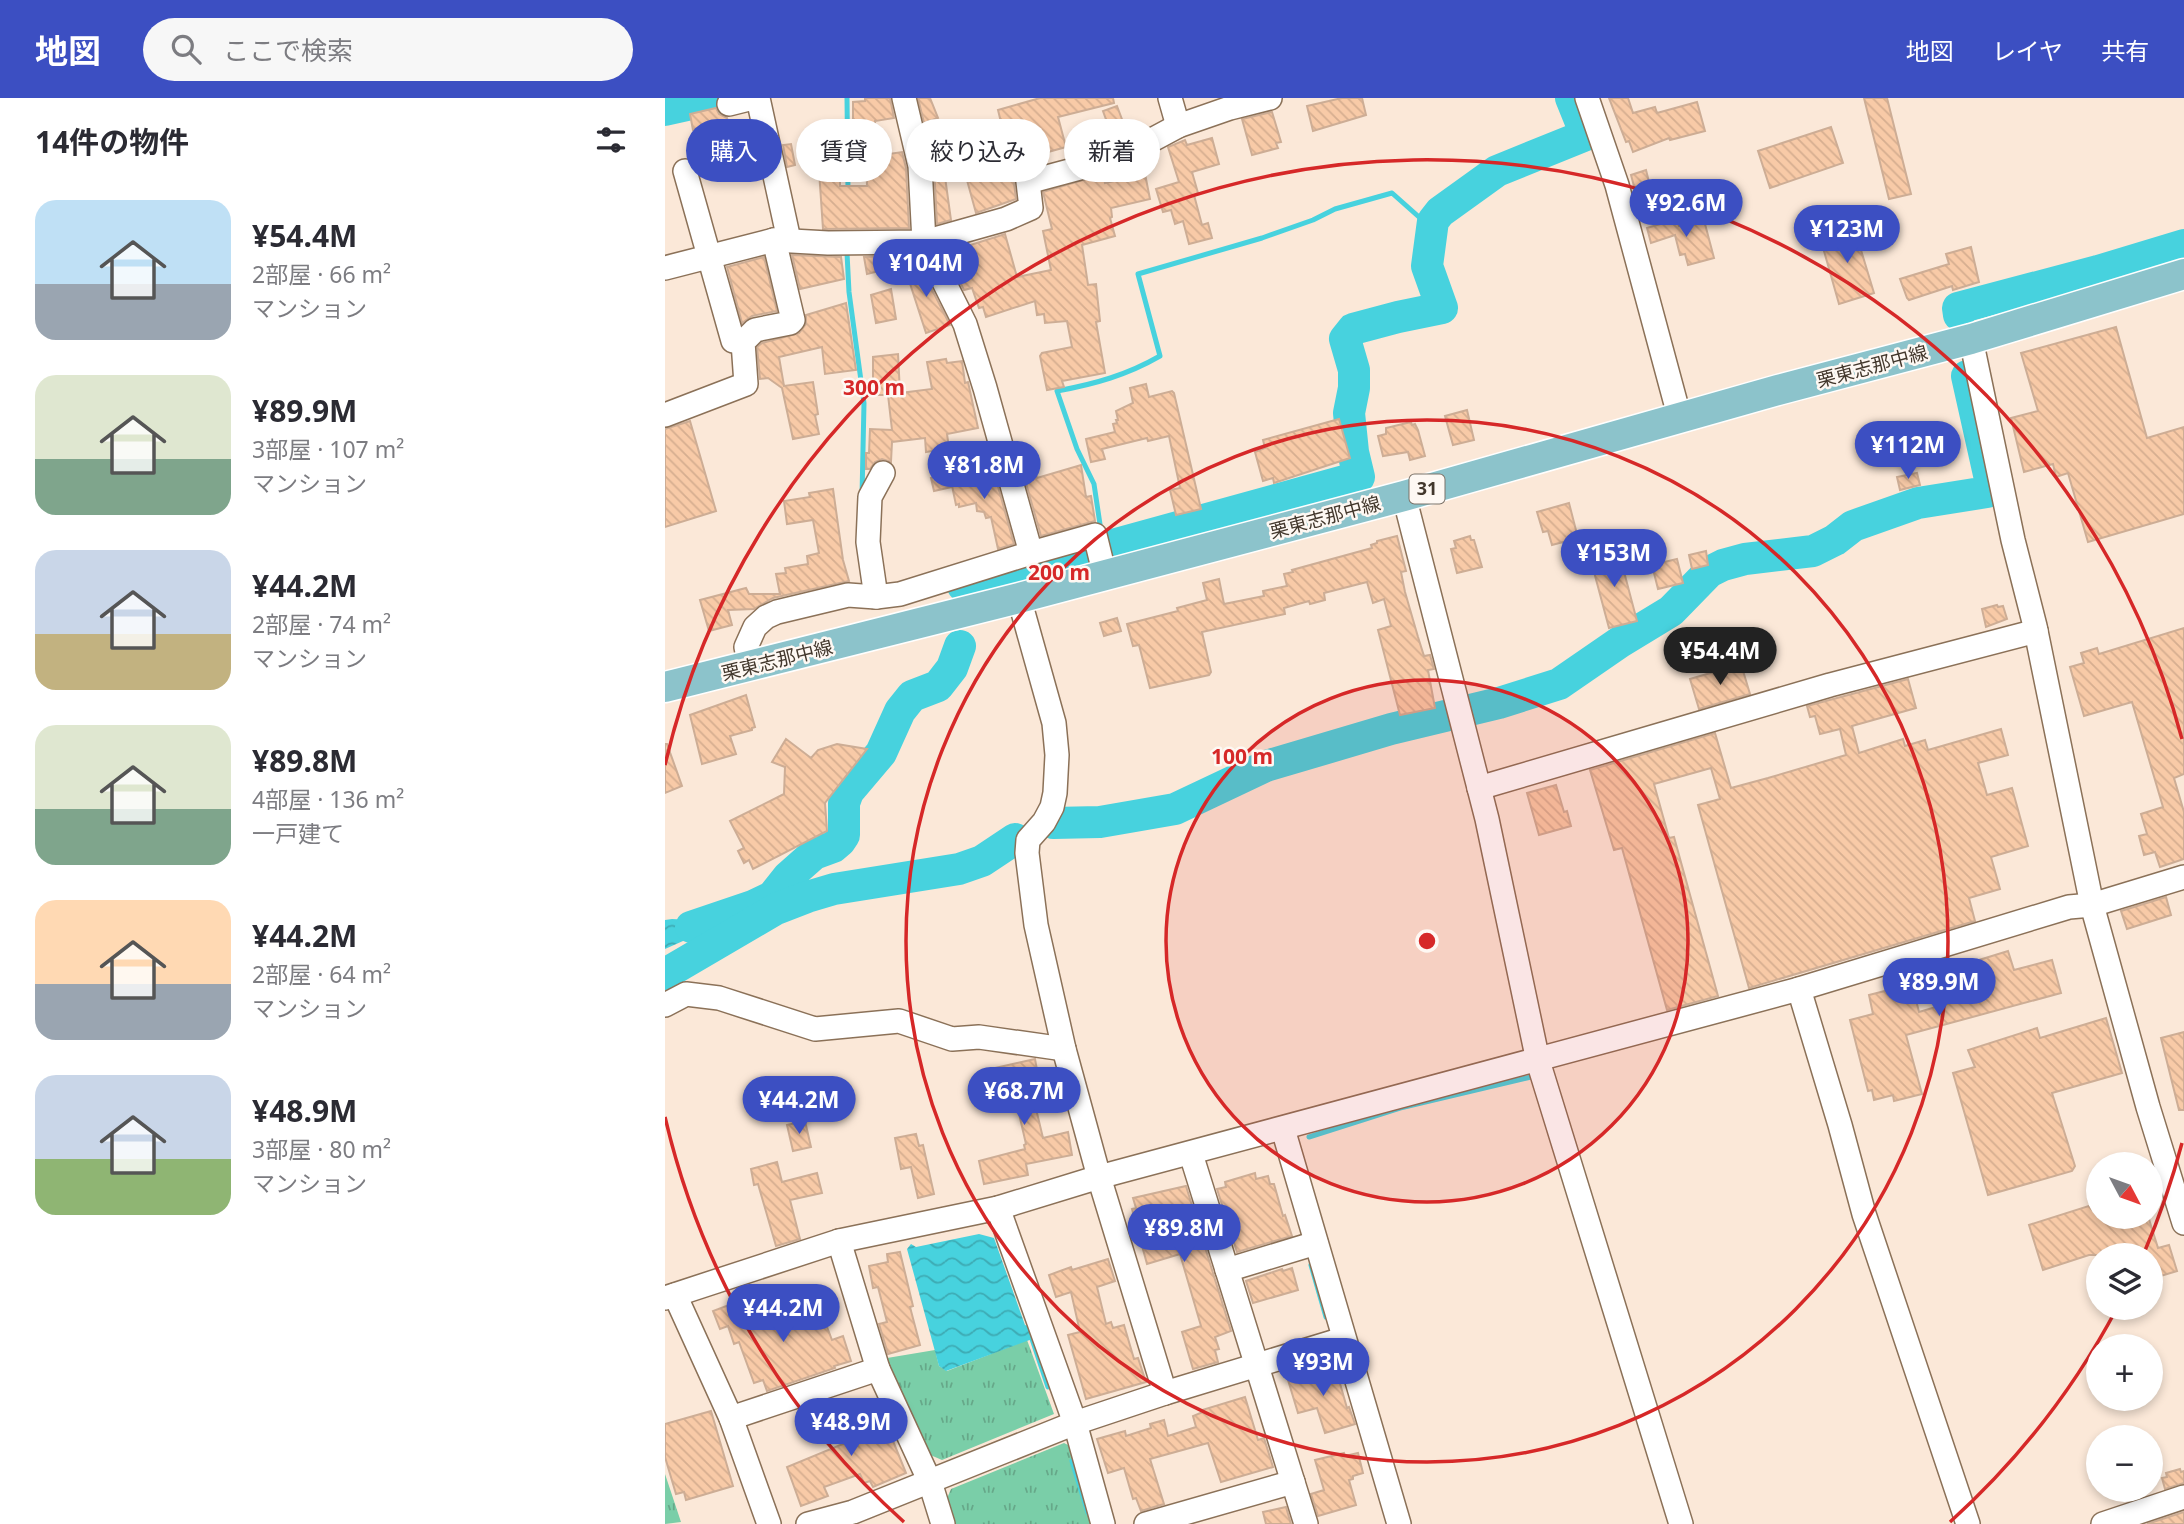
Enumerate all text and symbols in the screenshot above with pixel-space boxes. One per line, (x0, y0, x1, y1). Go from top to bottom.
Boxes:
search box (143, 18, 633, 81)
text: 地図 (35, 28, 101, 73)
icon: search (167, 30, 205, 68)
text: ここで検索 (223, 32, 353, 68)
text: 地図 (1906, 34, 1954, 67)
text: レイヤ (1992, 34, 2063, 67)
text: 共有 (2101, 34, 2149, 67)
chip: 購入 (686, 119, 782, 182)
chip: 賃貸 (796, 119, 892, 182)
chip: 絞り込み (906, 119, 1050, 182)
chip: 新着 (1064, 119, 1160, 182)
text: 14件の物件 (35, 121, 189, 162)
icon: filters (592, 121, 630, 159)
pin: ¥92.6M (1629, 180, 1743, 239)
text: ¥92.6M (1646, 186, 1726, 218)
pin: ¥123M (1798, 206, 1896, 265)
text: ¥123M (1810, 212, 1884, 244)
text: ¥54.4M (252, 215, 357, 256)
icon: home (91, 228, 175, 312)
pin: ¥104M (877, 240, 975, 299)
text: ¥104M (889, 246, 963, 278)
text: 2部屋 · 66 m² (252, 258, 391, 290)
text: マンション (252, 292, 367, 324)
street label: 栗東志那中線 (1814, 339, 1930, 393)
text: 300 m (843, 373, 905, 401)
text: ¥89.9M (252, 390, 357, 431)
icon: home (91, 403, 175, 487)
pin: ¥112M (1859, 422, 1957, 481)
text: ¥112M (1871, 428, 1945, 460)
text: 3部屋 · 107 m² (252, 433, 404, 465)
pin: ¥81.8M (927, 442, 1041, 501)
text: ¥81.8M (944, 448, 1024, 480)
text: マンション (252, 467, 367, 499)
road number: 31 (1409, 474, 1445, 503)
street label: 栗東志那中線 (1267, 490, 1383, 544)
pin: ¥153M (1565, 530, 1663, 589)
text: ¥153M (1577, 536, 1651, 568)
text: 200 m (1028, 558, 1090, 586)
text: ¥44.2M (252, 565, 357, 606)
icon: home (91, 578, 175, 662)
text: 2部屋 · 74 m² (252, 608, 391, 640)
pin: ¥54.4M (1663, 628, 1777, 687)
street label: 栗東志那中線 (719, 634, 835, 686)
text: ¥54.4M (1680, 634, 1760, 666)
text: マンション (252, 642, 367, 674)
text: ¥89.8M (252, 740, 357, 781)
text: 100 m (1211, 742, 1273, 770)
icon: home (91, 753, 175, 837)
text: 4部屋 · 136 m² (252, 783, 404, 815)
text: 一戸建て (252, 817, 344, 849)
text: ¥44.2M (252, 915, 357, 956)
icon: home (91, 928, 175, 1012)
centre of rings (1415, 929, 1439, 953)
text: 2部屋 · 64 m² (252, 958, 391, 990)
pin: ¥89.9M (1882, 958, 1996, 1018)
text: ¥89.9M (1899, 965, 1979, 997)
text: マンション (252, 992, 367, 1024)
pin: ¥68.7M (967, 1068, 1081, 1127)
text: ¥68.7M (984, 1074, 1064, 1106)
pin: ¥44.2M (742, 1076, 856, 1136)
text: ¥44.2M (759, 1083, 839, 1115)
text: ¥48.9M (252, 1090, 357, 1131)
icon: home (91, 1103, 175, 1187)
text: 3部屋 · 80 m² (252, 1133, 391, 1165)
north arrow (2086, 1152, 2163, 1228)
map controls (2086, 1152, 2163, 1502)
text: マンション (252, 1167, 367, 1199)
pin: ¥89.8M (1127, 1204, 1241, 1264)
text: ¥89.8M (1144, 1211, 1224, 1243)
button: layers (2086, 1243, 2163, 1320)
pin: ¥44.2M (726, 1284, 840, 1344)
text: ¥44.2M (743, 1291, 823, 1323)
button: + (2086, 1334, 2163, 1411)
pin: ¥93M (1282, 1338, 1364, 1398)
text: ¥93M (1292, 1345, 1354, 1377)
pin: ¥48.9M (794, 1398, 908, 1458)
text: ¥48.9M (811, 1405, 891, 1437)
button: − (2086, 1425, 2163, 1502)

